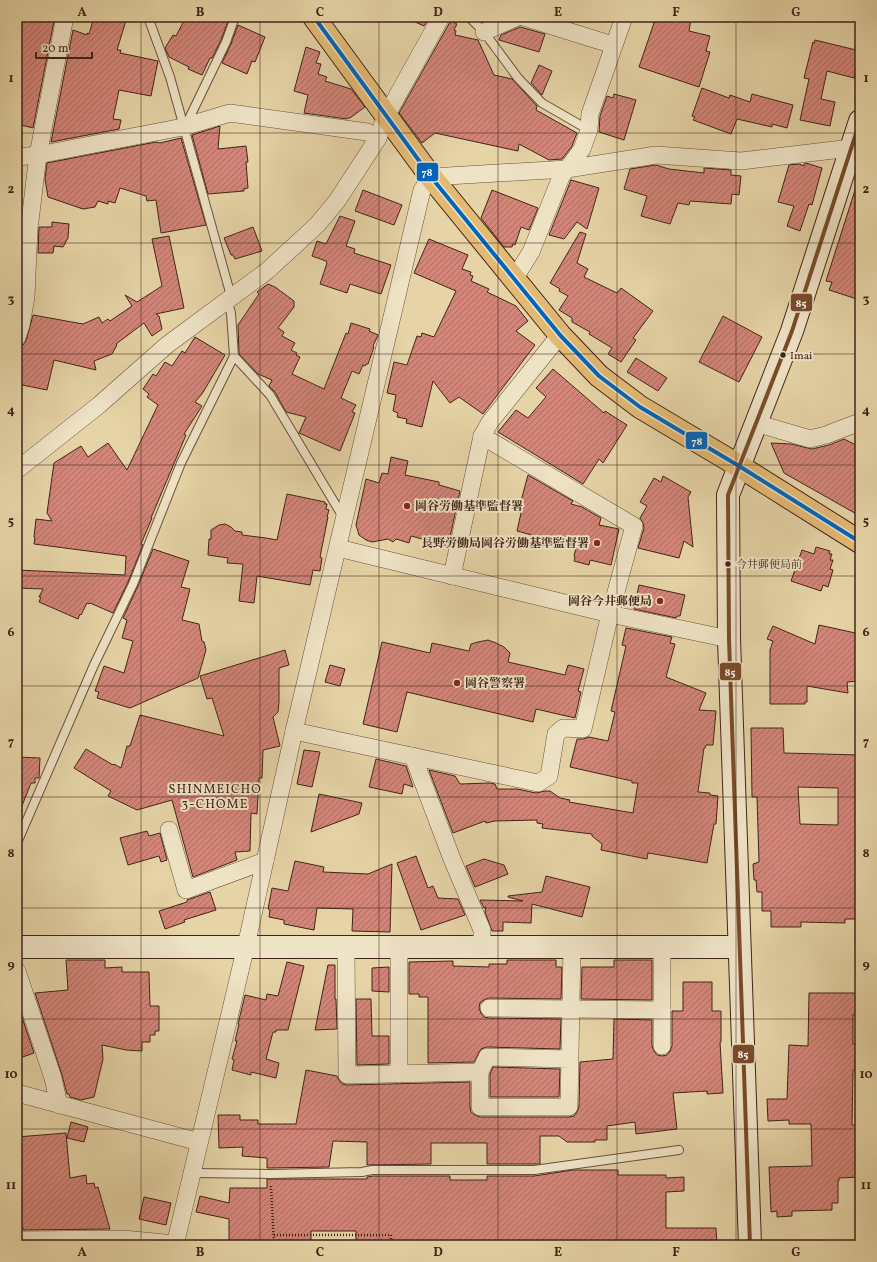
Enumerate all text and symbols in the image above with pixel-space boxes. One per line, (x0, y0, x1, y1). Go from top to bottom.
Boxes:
text: A (77, 4, 87, 22)
text: B (196, 4, 205, 22)
text: C (316, 4, 324, 22)
text: D (433, 4, 443, 22)
text: E (554, 4, 562, 22)
text: F (672, 4, 680, 22)
text: G (791, 4, 801, 22)
scale bar (36, 34, 92, 60)
text: 20 m (42, 41, 69, 57)
text: 1 (8, 70, 14, 88)
text: 1 (863, 70, 869, 88)
line badge: 78 (416, 162, 439, 182)
text: 78 (421, 166, 433, 181)
text: 2 (8, 181, 15, 199)
text: 2 (863, 181, 870, 199)
text: 3 (8, 291, 15, 309)
text: 3 (863, 291, 870, 309)
line badge: 85 (790, 293, 813, 312)
text: 85 (795, 297, 807, 312)
place label: Imai (790, 349, 812, 364)
marker: Imai (778, 350, 788, 360)
text: 4 (7, 402, 15, 420)
text: 4 (862, 402, 870, 420)
line badge: 78 (685, 431, 708, 450)
text: 78 (691, 435, 703, 450)
place label: 岡谷労働基準監督署 (415, 499, 523, 515)
marker: 岡谷労働基準監督署 (402, 501, 412, 511)
text: 5 (8, 513, 14, 531)
text: 5 (863, 513, 869, 531)
place label: 長野労働局岡谷労働基準監督署 (421, 536, 589, 552)
marker: 長野労働局岡谷労働基準監督署 (592, 538, 602, 548)
place label: 今井郵便局前 (736, 558, 802, 573)
marker: 今井郵便局前 (723, 559, 733, 569)
place label: 岡谷今井郵便局 (568, 594, 652, 610)
marker: 岡谷今井郵便局 (655, 596, 665, 606)
text: 6 (7, 624, 15, 642)
text: 6 (862, 624, 870, 642)
line badge: 85 (719, 662, 742, 681)
text: 85 (724, 666, 736, 681)
place label: 岡谷警察署 (465, 676, 525, 692)
marker: 岡谷警察署 (452, 678, 462, 688)
text: 7 (8, 734, 14, 752)
text: 7 (863, 734, 869, 752)
district label: SHINMEICHO 3-CHOME (168, 781, 262, 814)
text: 8 (7, 845, 15, 863)
text: 8 (862, 845, 870, 863)
text: 9 (7, 956, 15, 974)
text: 9 (862, 956, 870, 974)
line badge: 85 (732, 1044, 755, 1064)
text: 85 (737, 1048, 749, 1063)
text: 10 (4, 1066, 18, 1084)
text: 10 (859, 1066, 873, 1084)
text: 11 (6, 1177, 16, 1195)
text: 11 (861, 1177, 871, 1195)
text: A (77, 1244, 87, 1262)
text: B (196, 1244, 205, 1262)
text: C (316, 1244, 324, 1262)
text: D (433, 1244, 443, 1262)
text: E (554, 1244, 562, 1262)
text: F (672, 1244, 680, 1262)
text: G (791, 1244, 801, 1262)

